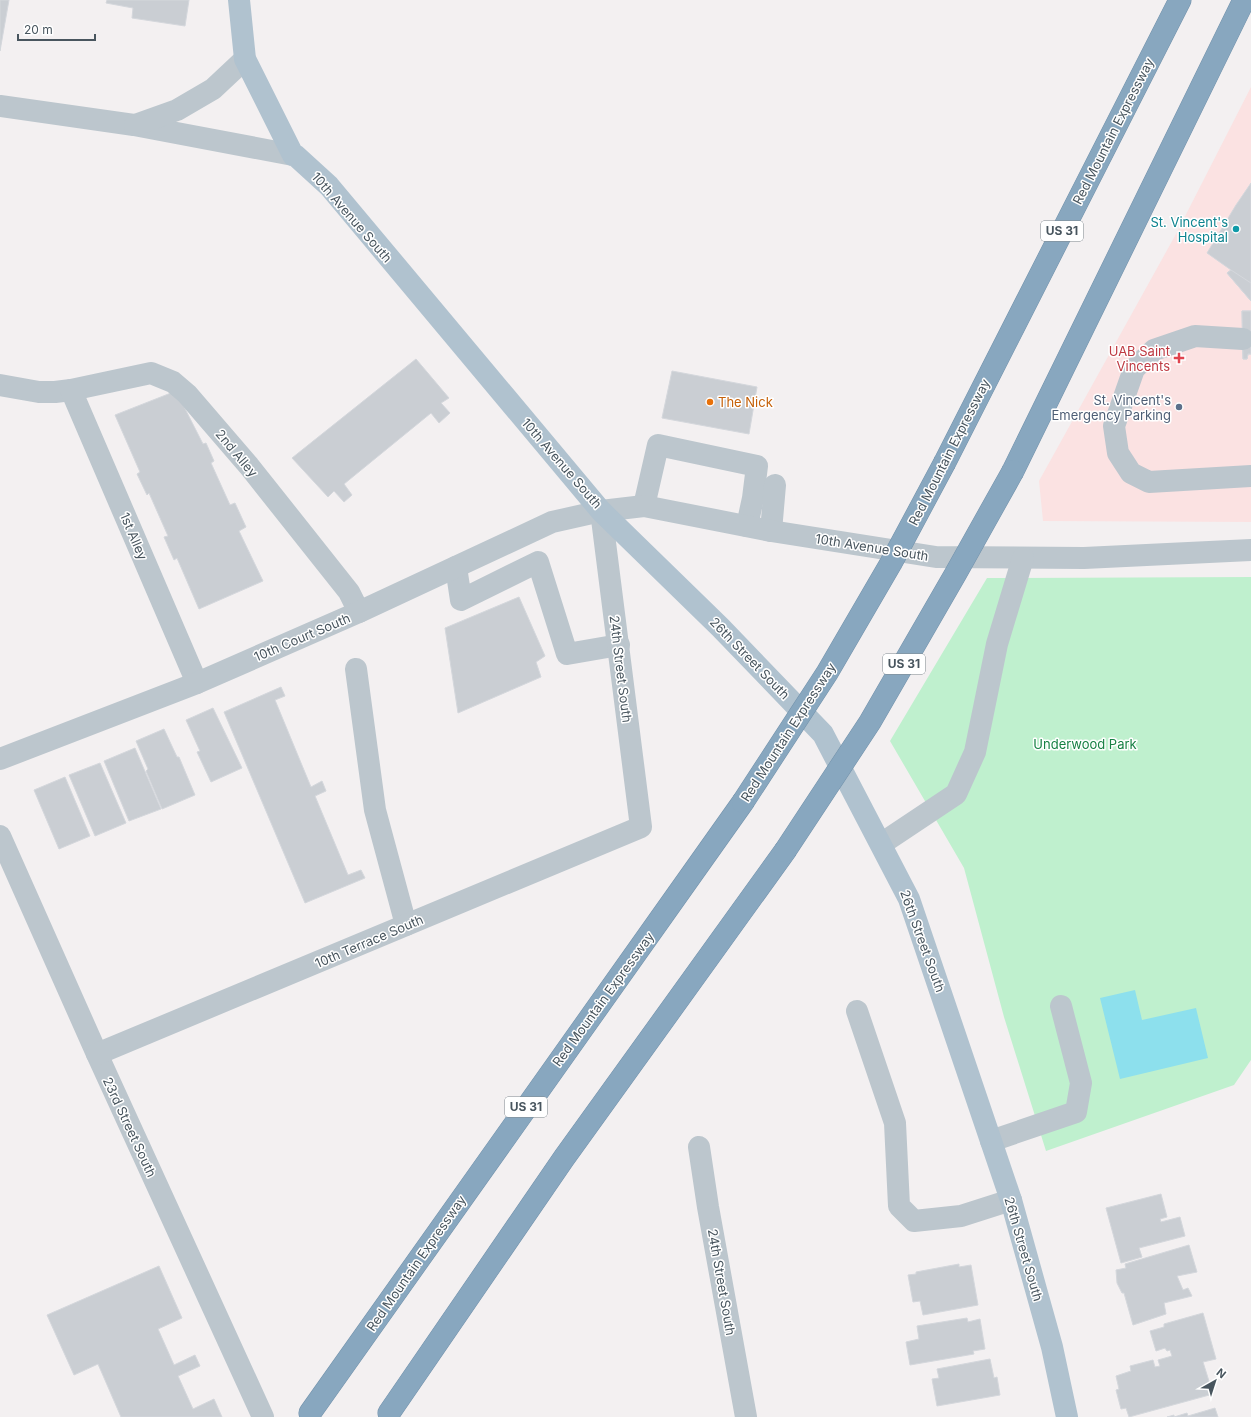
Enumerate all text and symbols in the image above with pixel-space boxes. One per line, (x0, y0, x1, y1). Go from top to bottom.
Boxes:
scale bar (18, 16, 95, 42)
text: 20 m (24, 22, 53, 37)
street label: Red Mountain Expressway (1069, 55, 1157, 207)
street label: 10th Avenue South (308, 169, 396, 265)
place label: St. Vincent's Hospital (1151, 214, 1228, 245)
road number: US 31 (1041, 221, 1083, 241)
marker: St. Vincent's Hospital (1231, 224, 1241, 234)
place label: UAB Saint Vincents (1109, 343, 1170, 374)
marker: UAB Saint Vincents (1173, 352, 1185, 364)
street label: Red Mountain Expressway (905, 376, 993, 528)
place label: St. Vincent's Emergency Parking (1052, 392, 1171, 423)
place label: The Nick (718, 394, 773, 410)
marker: The Nick (705, 397, 715, 407)
marker: St. Vincent's Emergency Parking (1174, 402, 1184, 412)
street label: 10th Avenue South (518, 415, 606, 511)
street label: 2nd Alley (213, 426, 261, 480)
street label: 1st Alley (117, 510, 151, 562)
street label: 10th Avenue South (814, 530, 930, 564)
street label: 10th Court South (251, 610, 353, 664)
street label: 26th Street South (707, 614, 793, 702)
street label: 24th Street South (606, 615, 636, 723)
road number: US 31 (883, 654, 925, 674)
street label: Red Mountain Expressway (737, 660, 839, 804)
park label: Underwood Park (1033, 736, 1137, 752)
street label: 26th Street South (897, 888, 949, 994)
street label: 10th Terrace South (313, 911, 425, 971)
street label: Red Mountain Expressway (549, 929, 657, 1069)
street label: 23rd Street South (100, 1075, 160, 1179)
road number: US 31 (505, 1097, 547, 1117)
street label: Red Mountain Expressway (363, 1192, 469, 1334)
street label: 26th Street South (1001, 1195, 1047, 1303)
street label: 24th Street South (705, 1228, 739, 1336)
north arrow (1195, 1361, 1235, 1401)
text: N (1214, 1365, 1229, 1381)

